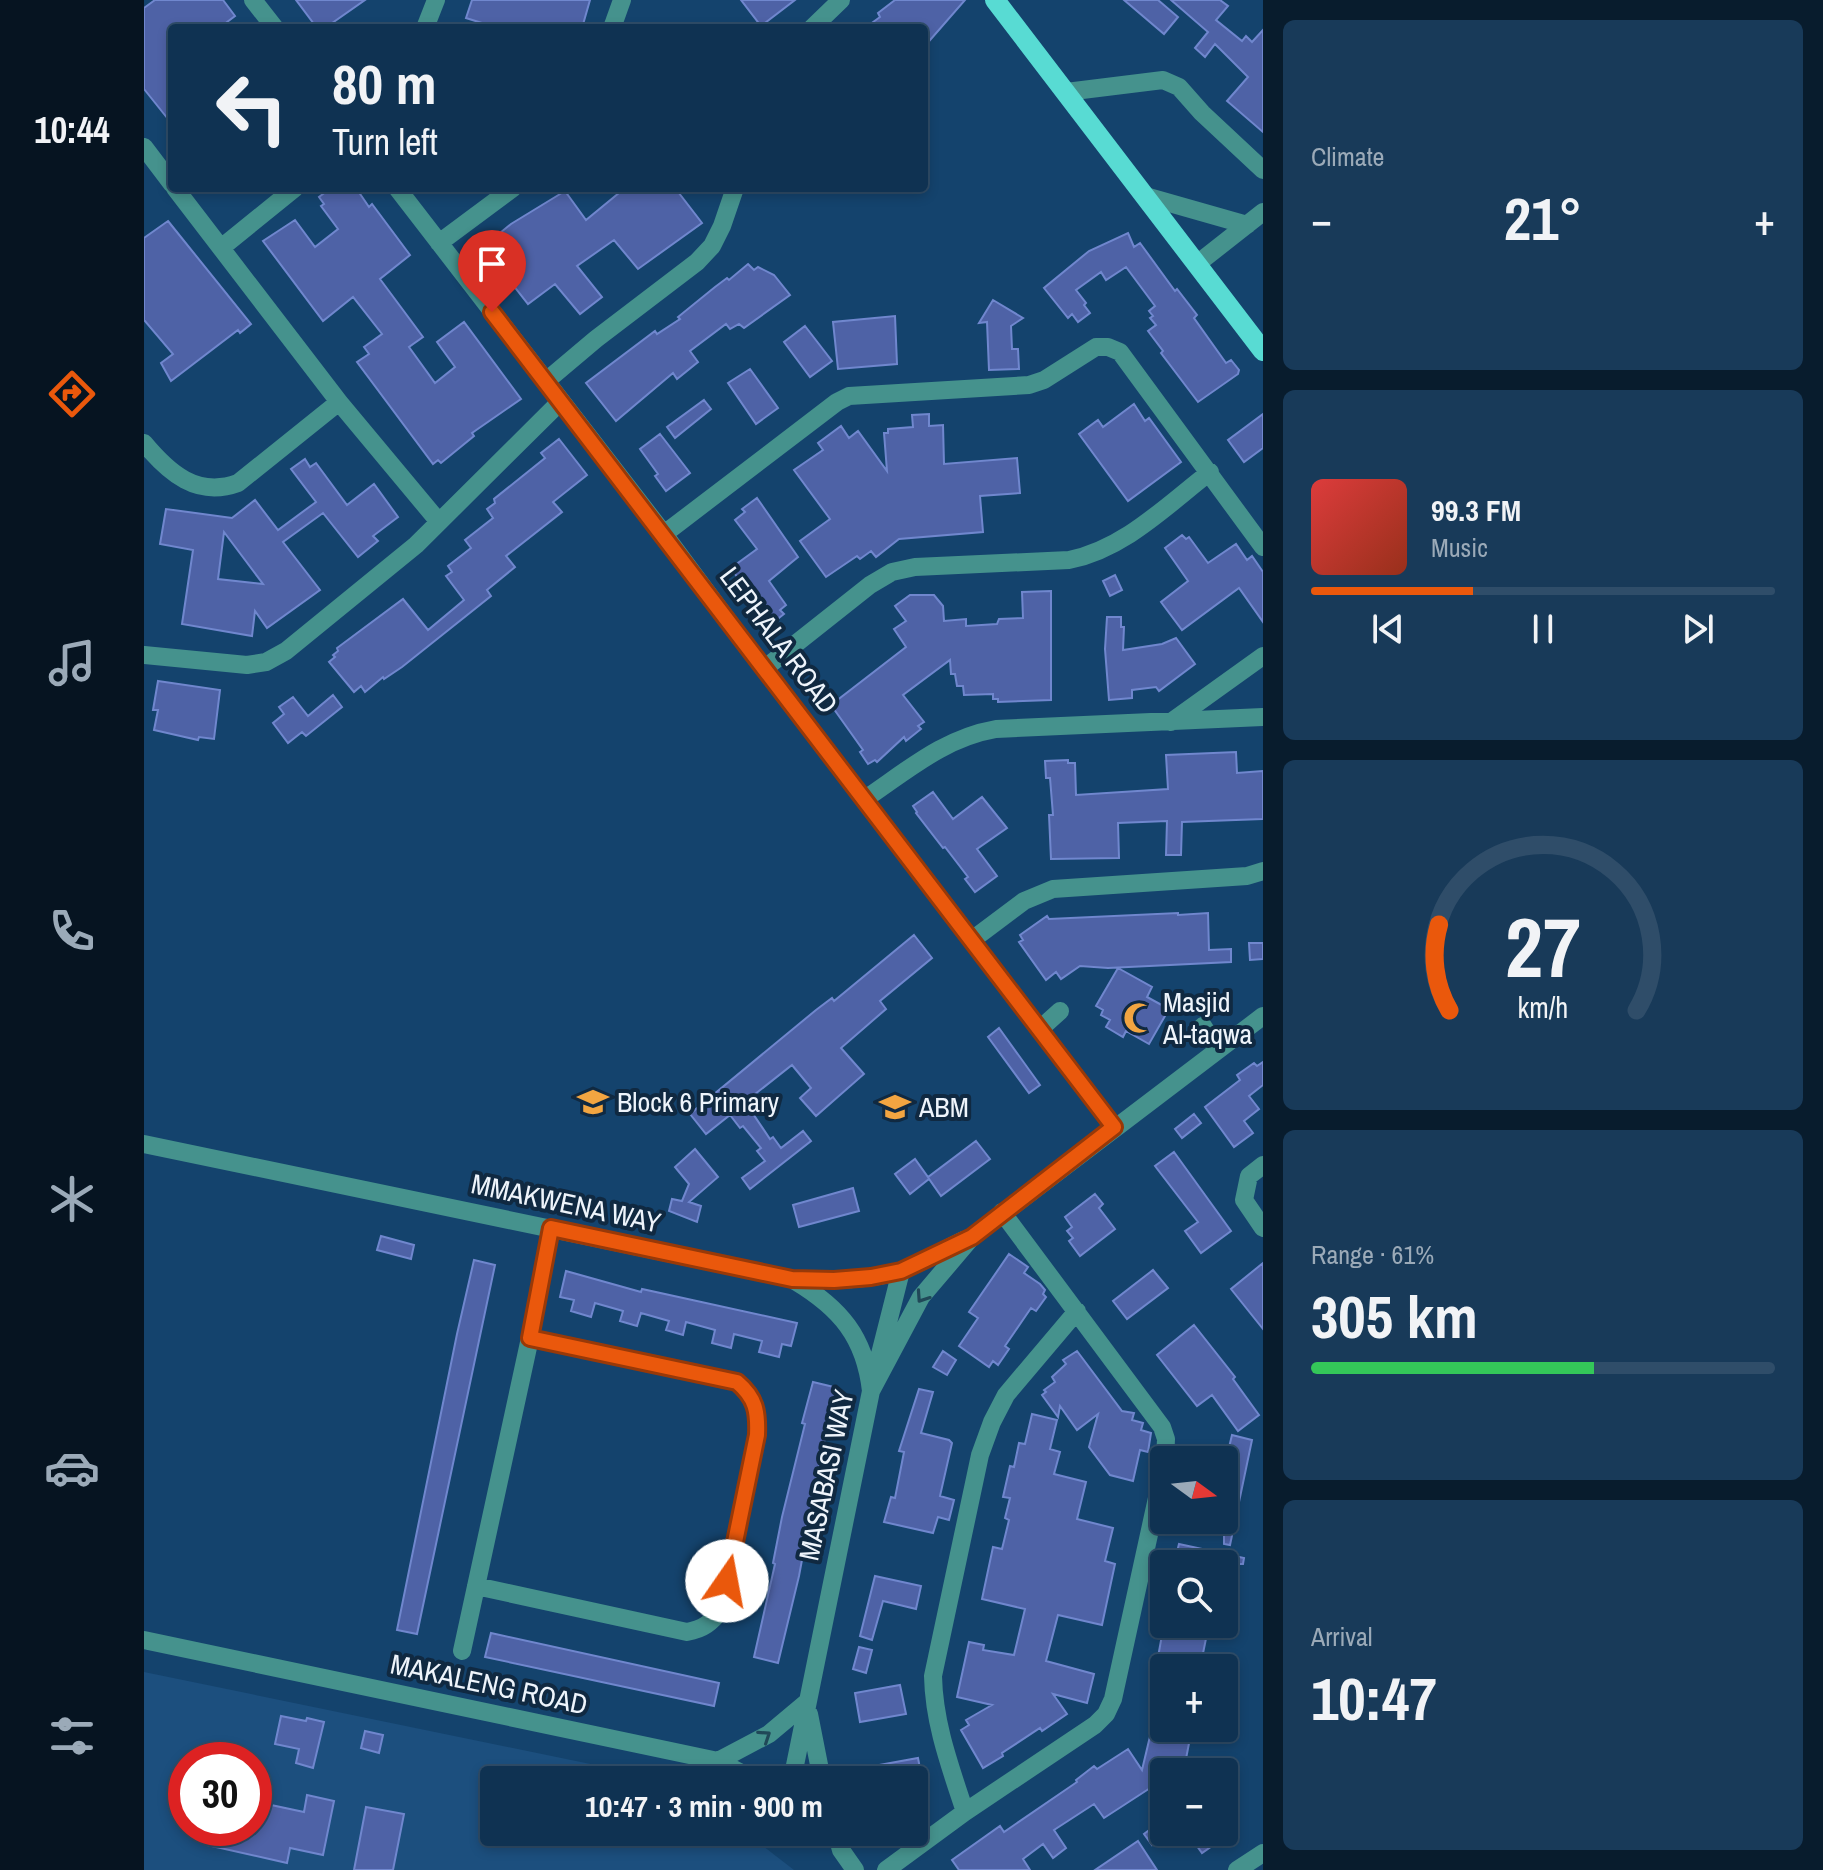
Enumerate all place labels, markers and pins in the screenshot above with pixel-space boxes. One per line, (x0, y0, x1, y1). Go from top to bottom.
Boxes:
pin (458, 230, 526, 312)
place label: Masjid Al-taqwa (1162, 983, 1253, 1053)
mosque icon: Masjid Al-taqwa (1122, 1001, 1156, 1035)
place label: Block 6 Primary (617, 1083, 780, 1121)
school or university icon: Block 6 Primary (576, 1085, 610, 1119)
place label: ABM (918, 1088, 969, 1126)
school or university icon: ABM (878, 1090, 912, 1124)

